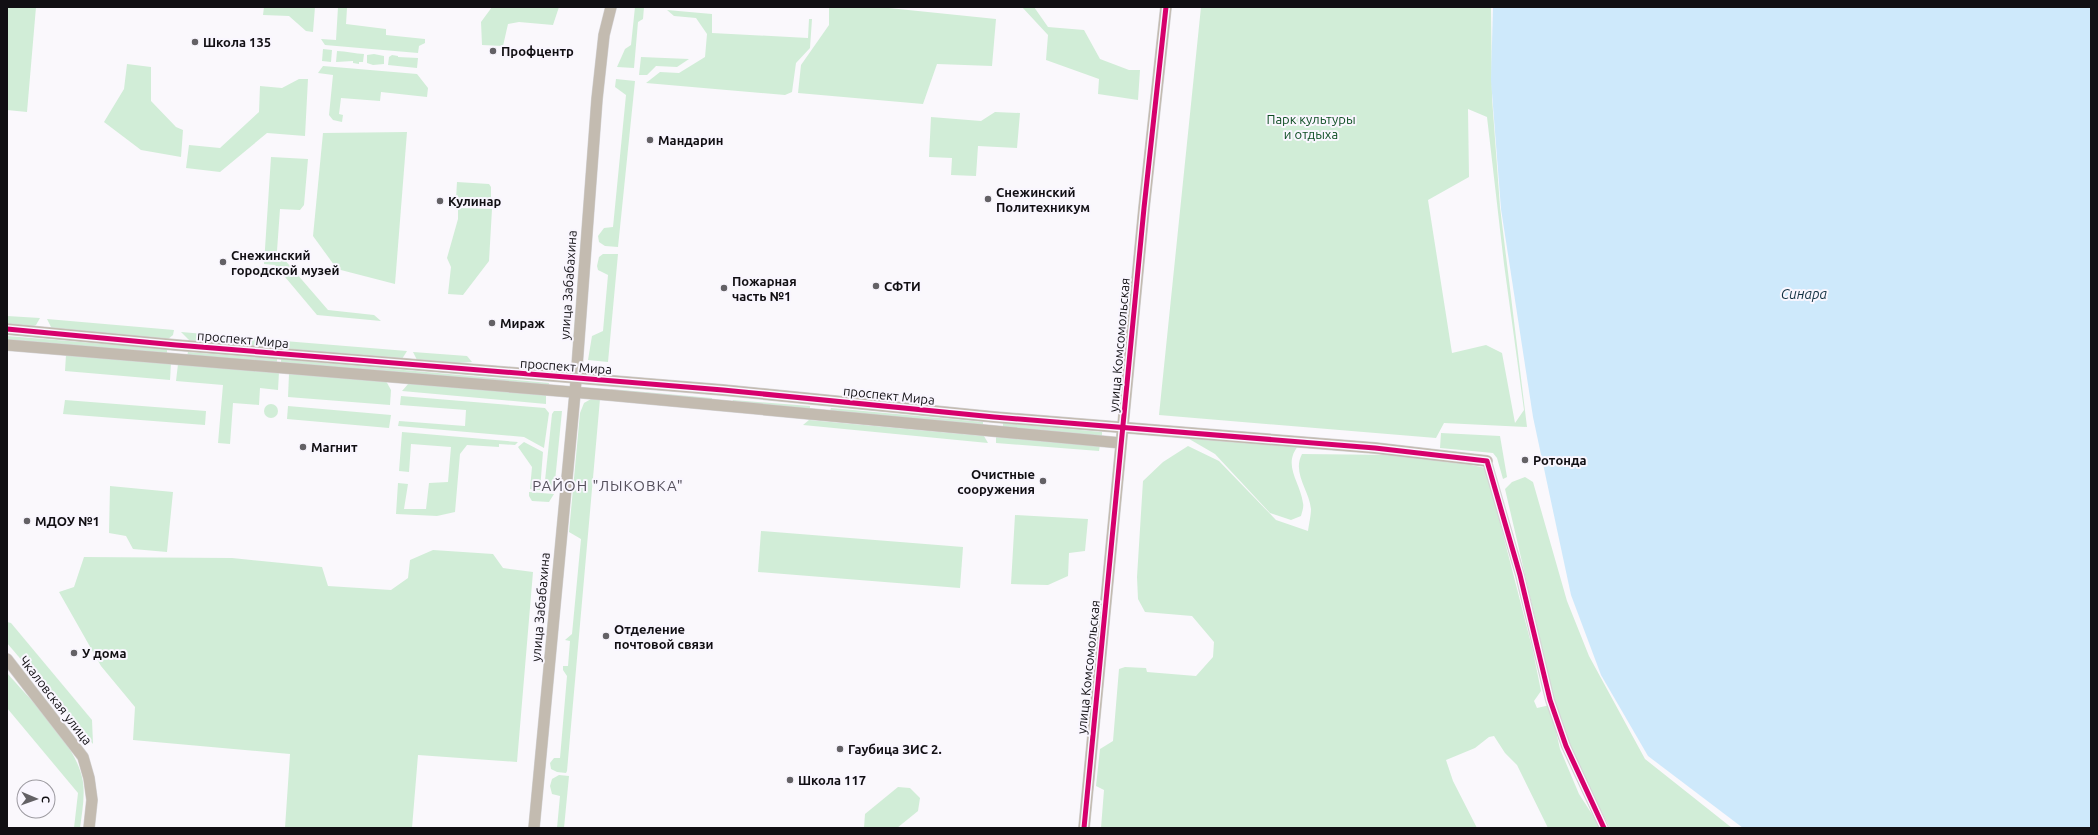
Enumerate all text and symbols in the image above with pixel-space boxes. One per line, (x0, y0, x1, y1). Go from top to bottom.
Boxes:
place label: Школа 135 (203, 35, 271, 49)
marker: Школа 135 (190, 37, 200, 47)
place label: Профцентр (501, 44, 574, 58)
marker: Профцентр (488, 46, 498, 56)
park label: Парк культуры и отдыха (1266, 112, 1356, 141)
place label: Мандарин (658, 133, 723, 147)
marker: Мандарин (645, 135, 655, 145)
place label: Снежинский Политехникум (996, 185, 1090, 214)
place label: Кулинар (448, 194, 502, 208)
marker: Снежинский Политехникум (983, 194, 993, 204)
marker: Кулинар (435, 196, 445, 206)
street label: улица Забабахина (557, 230, 579, 340)
place label: Снежинский городской музей (231, 248, 339, 277)
marker: Снежинский городской музей (218, 257, 228, 267)
place label: Пожарная часть №1 (732, 274, 797, 303)
street label: улица Комсомольская (1106, 277, 1132, 413)
place label: СФТИ (884, 279, 921, 293)
marker: СФТИ (871, 281, 881, 291)
marker: Пожарная часть №1 (719, 283, 729, 293)
water label: Синара (1781, 286, 1828, 302)
place label: Мираж (500, 316, 545, 330)
marker: Мираж (487, 318, 497, 328)
street label: проспект Мира (197, 328, 289, 350)
street label: проспект Мира (520, 356, 612, 376)
street label: проспект Мира (842, 383, 936, 407)
place label: Магнит (311, 440, 358, 454)
marker: Магнит (298, 442, 308, 452)
place label: Ротонда (1533, 453, 1587, 467)
marker: Ротонда (1520, 455, 1530, 465)
place label: Очистные сооружения (957, 467, 1035, 496)
marker: Очистные сооружения (1038, 476, 1048, 486)
district label: РАЙОН "ЛЫКОВКА" (532, 477, 684, 494)
place label: МДОУ №1 (35, 514, 100, 528)
marker: МДОУ №1 (22, 516, 32, 526)
street label: улица Забабахина (528, 552, 552, 662)
street label: улица Комсомольская (1074, 599, 1102, 735)
place label: Отделение почтовой связи (614, 622, 713, 651)
marker: Отделение почтовой связи (601, 631, 611, 641)
place label: У дома (82, 646, 126, 660)
marker: У дома (69, 648, 79, 658)
street label: Чкаловская улица (17, 653, 95, 747)
place label: Гаубица ЗИС 2. (848, 742, 942, 756)
marker: Гаубица ЗИС 2. (835, 744, 845, 754)
place label: Школа 117 (798, 773, 866, 787)
marker: Школа 117 (785, 775, 795, 785)
north arrow (16, 779, 56, 819)
text: С (40, 796, 52, 803)

